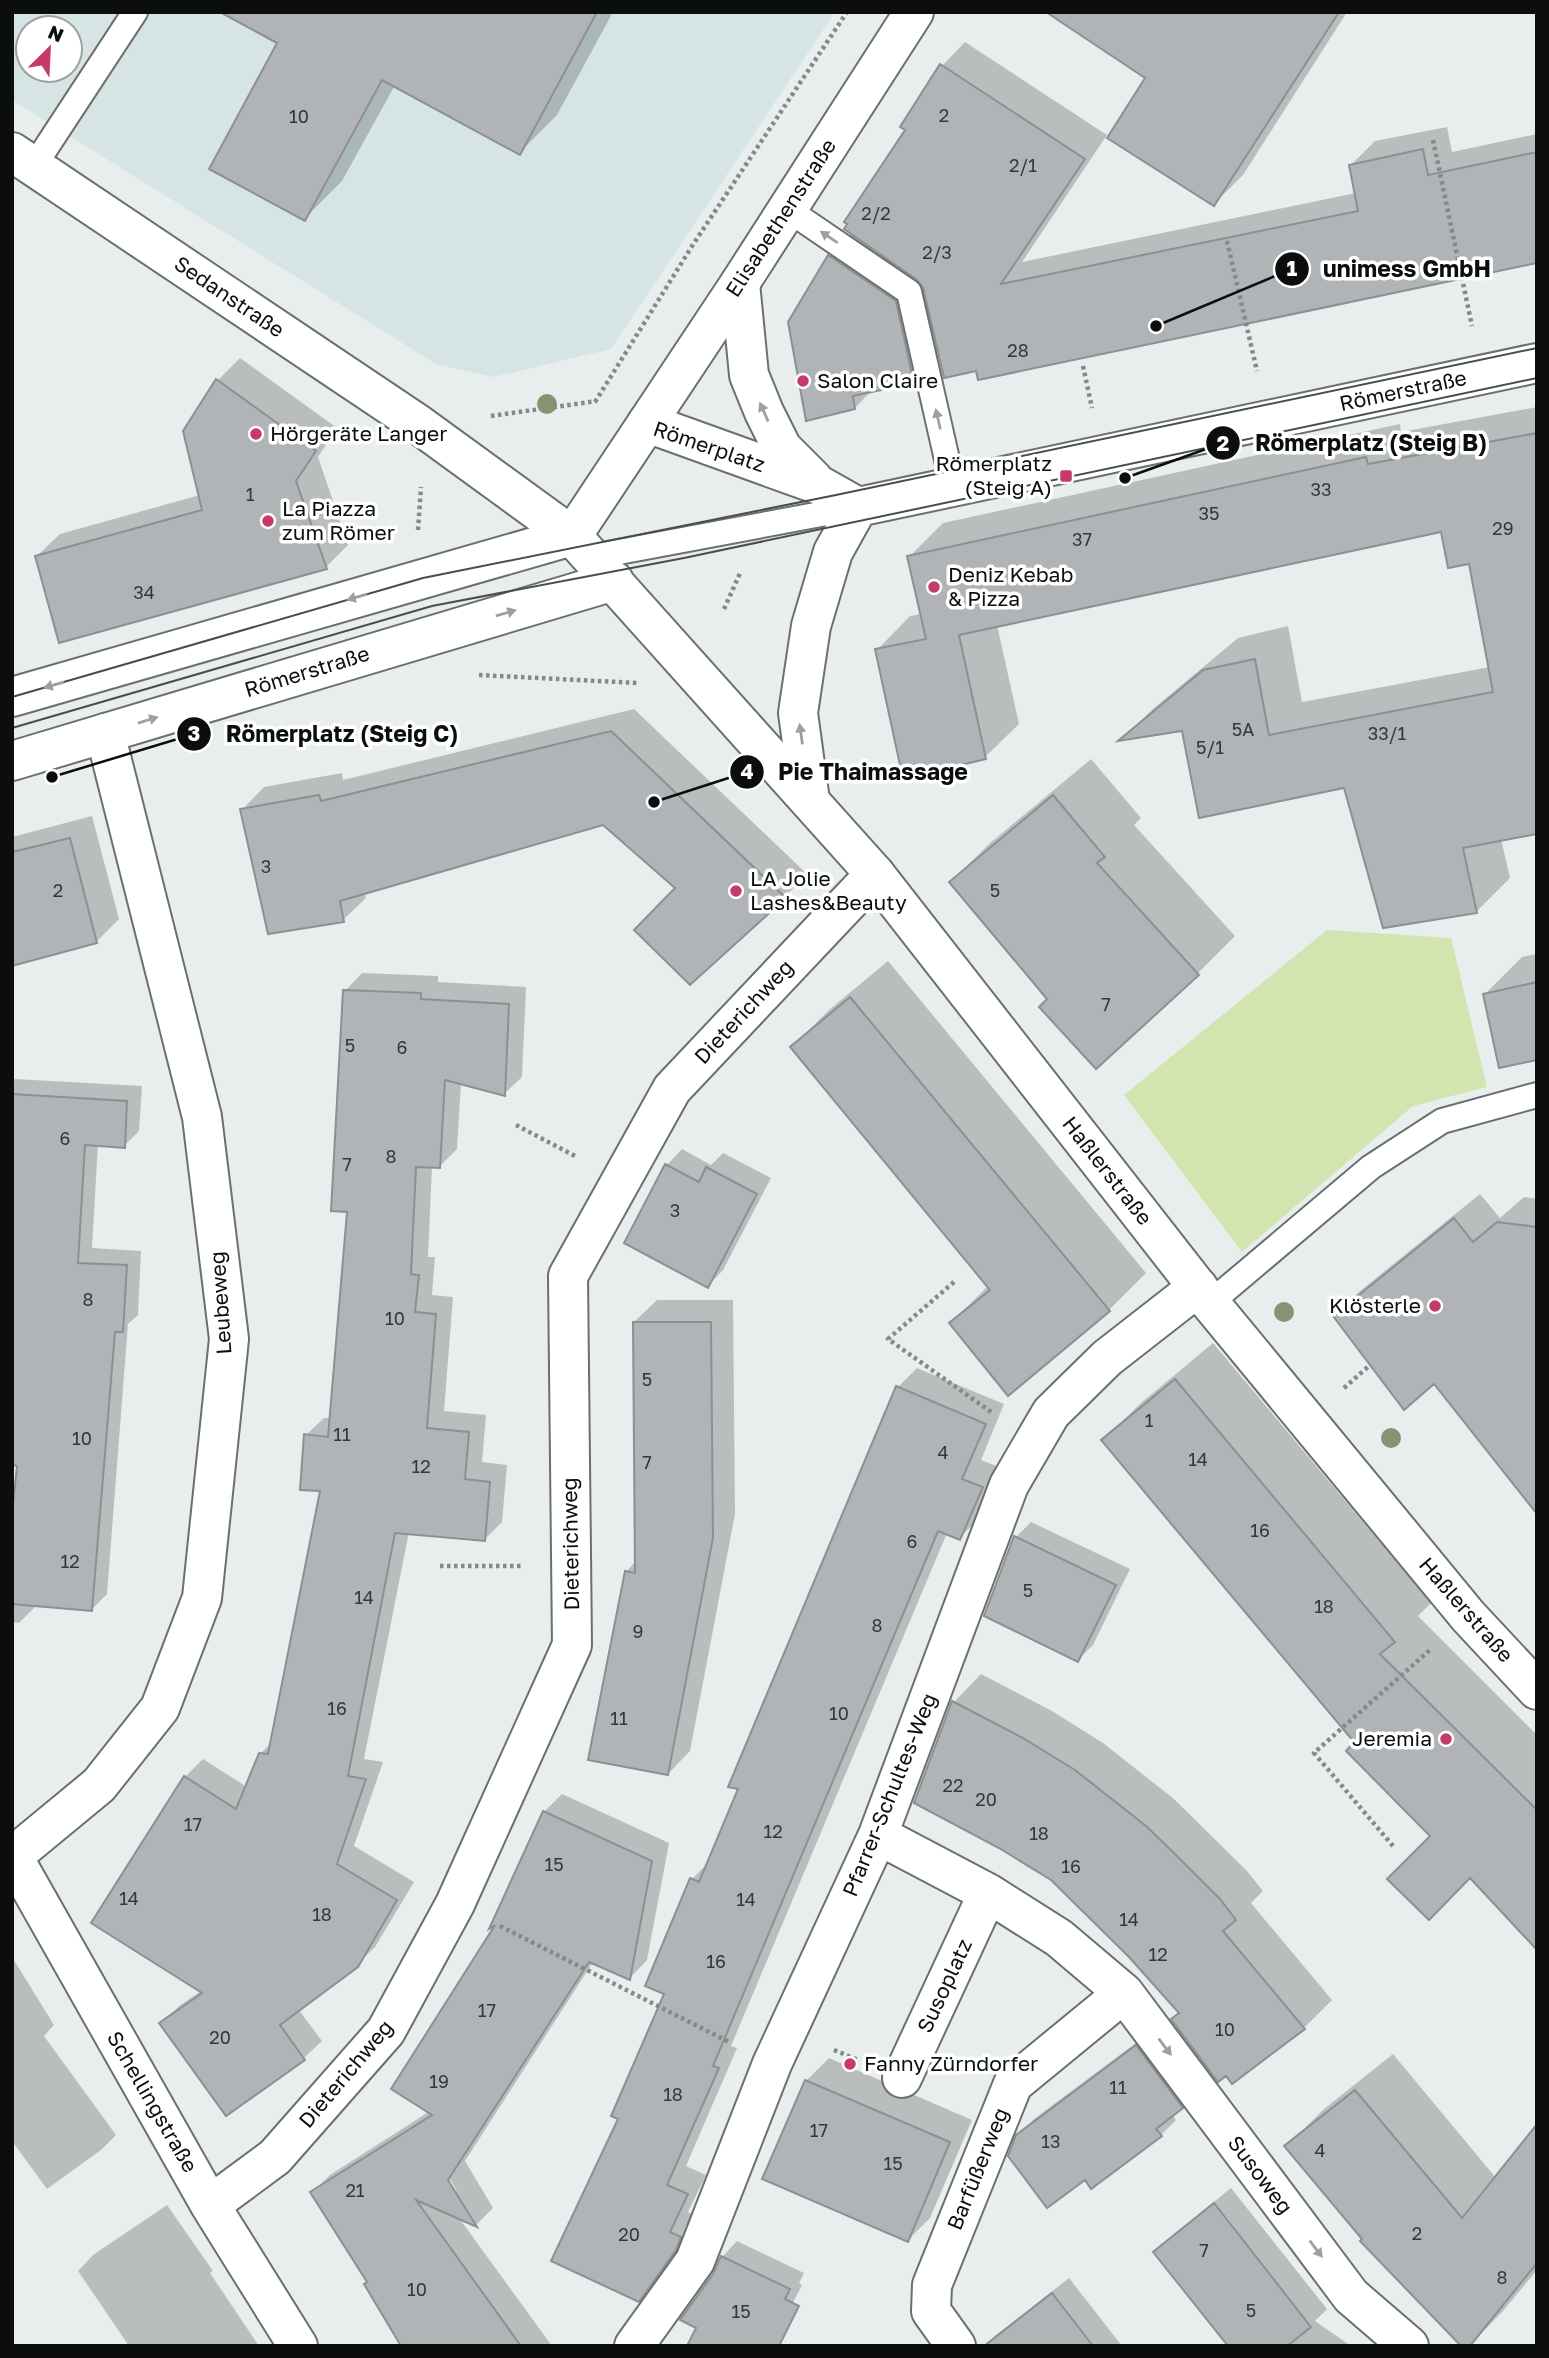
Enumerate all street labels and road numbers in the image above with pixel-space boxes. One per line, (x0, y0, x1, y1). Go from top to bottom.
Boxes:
street label: Elisabethenstraße (719, 133, 841, 301)
street label: Sedanstraße (170, 250, 289, 342)
street label: Römerstraße (1337, 364, 1469, 416)
street label: Römerplatz (650, 415, 769, 477)
street label: Römerstraße (241, 640, 372, 702)
street label: Dieterichweg (688, 954, 798, 1069)
street label: Haßlerstraße (1057, 1111, 1158, 1230)
street label: Leubeweg (203, 1251, 237, 1356)
street label: Dieterichweg (556, 1477, 584, 1611)
street label: Haßlerstraße (1414, 1552, 1519, 1667)
street label: Pfarrer-Schultes-Weg (836, 1689, 942, 1900)
street label: Susoplatz (911, 1934, 977, 2037)
street label: Dieterichweg (293, 2014, 398, 2133)
street label: Schellingstraße (102, 2026, 204, 2177)
street label: Barfüßerweg (941, 2104, 1013, 2234)
street label: Susoweg (1223, 2130, 1299, 2219)

